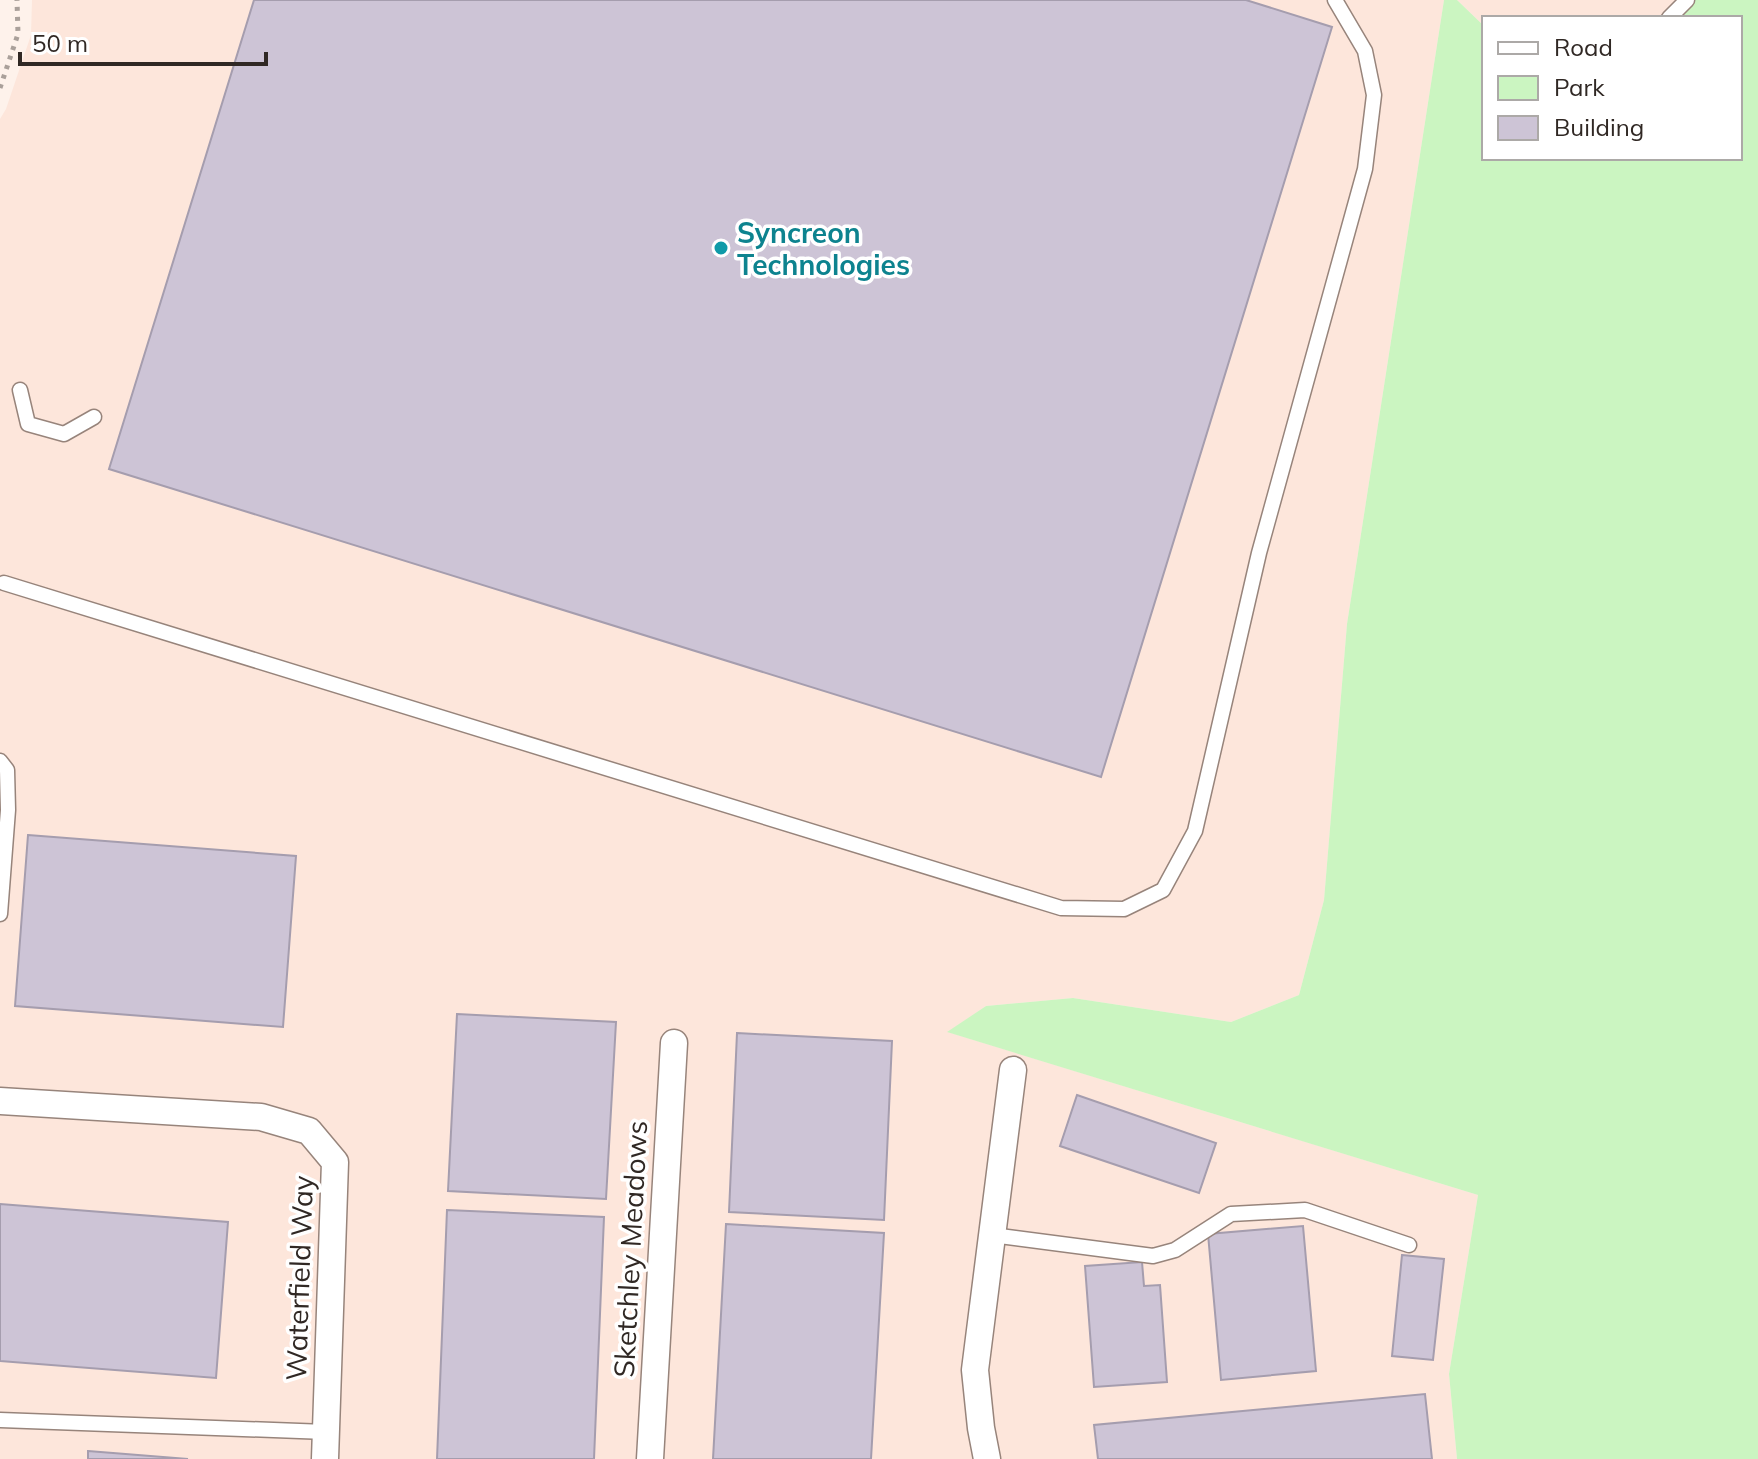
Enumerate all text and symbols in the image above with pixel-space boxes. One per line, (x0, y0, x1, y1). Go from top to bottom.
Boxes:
scale bar (20, 16, 266, 66)
legend (1482, 16, 1742, 160)
text: 50 m (32, 28, 88, 58)
text: Road (1554, 32, 1613, 62)
text: Park (1554, 72, 1605, 102)
text: Building (1554, 112, 1644, 142)
place label: Syncreon Technologies (737, 215, 910, 282)
marker: Syncreon Technologies (712, 239, 730, 257)
street label: Sketchley Meadows (606, 1120, 654, 1378)
street label: Waterfield Way (278, 1175, 320, 1381)

